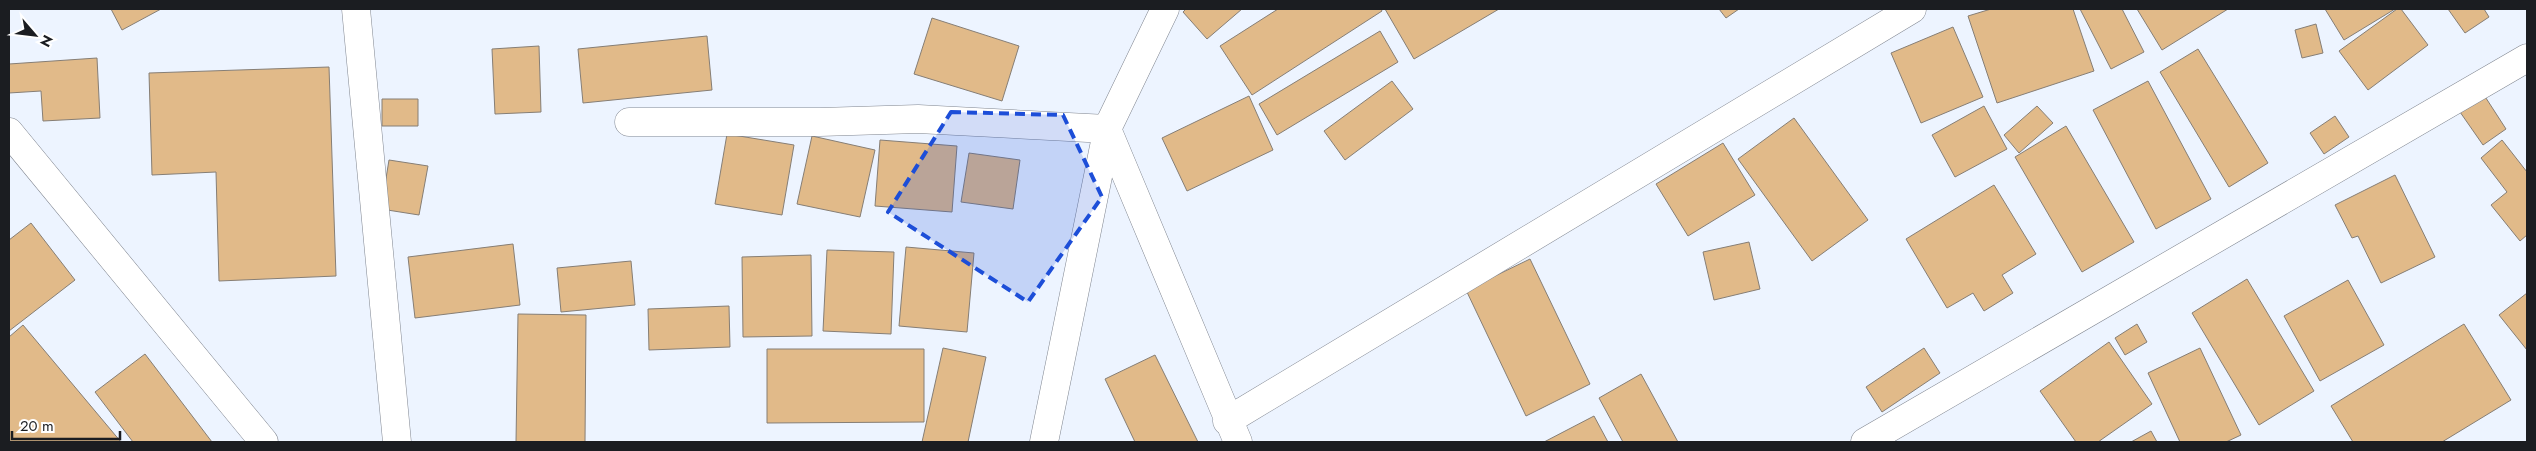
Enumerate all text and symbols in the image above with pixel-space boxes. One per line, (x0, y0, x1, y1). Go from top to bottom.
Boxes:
north arrow (10, 10, 60, 60)
text: N (35, 31, 58, 51)
scale bar (12, 408, 120, 440)
text: 20 m (20, 415, 54, 437)

